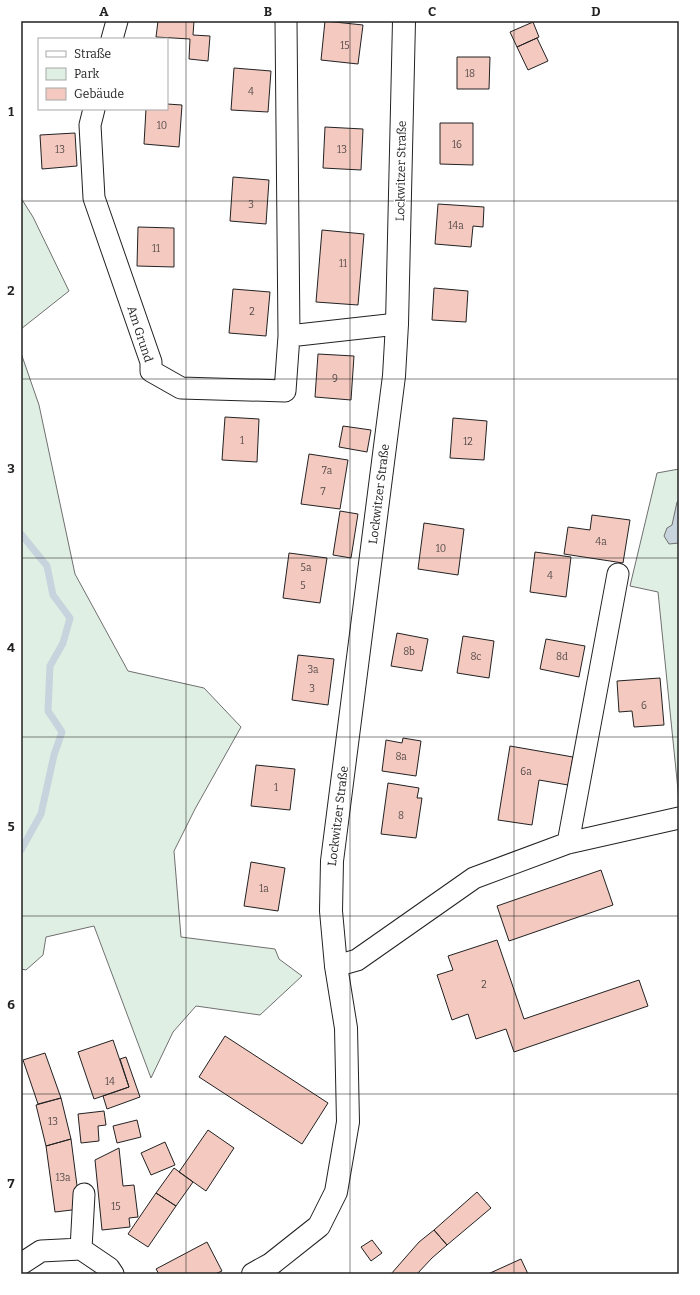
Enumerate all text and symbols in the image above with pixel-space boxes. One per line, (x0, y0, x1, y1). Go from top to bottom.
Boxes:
text: A (99, 4, 109, 19)
text: B (264, 4, 272, 19)
text: C (428, 4, 436, 19)
text: D (591, 4, 601, 19)
legend (38, 38, 168, 110)
house number: 15 (340, 40, 350, 52)
text: Straße (74, 47, 111, 61)
text: Park (74, 67, 100, 81)
house number: 18 (465, 68, 475, 80)
house number: 4 (248, 86, 254, 98)
text: Gebäude (74, 87, 124, 101)
text: 1 (8, 104, 14, 119)
house number: 10 (157, 120, 167, 132)
street label: Lockwitzer Straße (393, 121, 409, 221)
house number: 16 (452, 139, 462, 151)
house number: 13 (55, 144, 65, 156)
house number: 13 (337, 144, 347, 156)
house number: 3 (248, 199, 254, 211)
house number: 14a (448, 220, 464, 232)
house number: 11 (152, 243, 160, 255)
house number: 11 (339, 258, 347, 270)
text: 2 (7, 283, 15, 298)
street label: Am Grund (124, 304, 156, 364)
house number: 2 (249, 306, 255, 318)
house number: 9 (332, 373, 338, 385)
house number: 1 (240, 435, 244, 447)
house number: 12 (463, 436, 473, 448)
street label: Lockwitzer Straße (366, 443, 392, 545)
text: 3 (7, 461, 15, 476)
house number: 7a (322, 465, 333, 477)
house number: 7 (320, 486, 326, 498)
house number: 4a (595, 536, 607, 548)
house number: 10 (436, 543, 446, 555)
house number: 5a (301, 562, 312, 574)
house number: 4 (547, 570, 553, 582)
house number: 5 (300, 580, 306, 592)
text: 4 (7, 640, 15, 655)
house number: 8b (403, 646, 415, 658)
house number: 8c (470, 651, 482, 663)
house number: 8d (556, 651, 568, 663)
house number: 3a (308, 664, 319, 676)
house number: 3 (309, 683, 315, 695)
house number: 6 (641, 700, 647, 712)
house number: 8a (395, 751, 407, 763)
street label: Lockwitzer Straße (325, 765, 351, 867)
house number: 6a (520, 766, 532, 778)
house number: 1 (274, 782, 278, 794)
house number: 8 (398, 810, 404, 822)
text: 5 (7, 819, 15, 834)
house number: 1a (259, 883, 269, 895)
house number: 2 (481, 979, 487, 991)
text: 6 (7, 997, 15, 1012)
house number: 14 (105, 1076, 115, 1088)
house number: 13 (48, 1116, 58, 1128)
house number: 13a (56, 1172, 71, 1184)
text: 7 (8, 1176, 15, 1191)
house number: 15 (111, 1201, 121, 1213)

